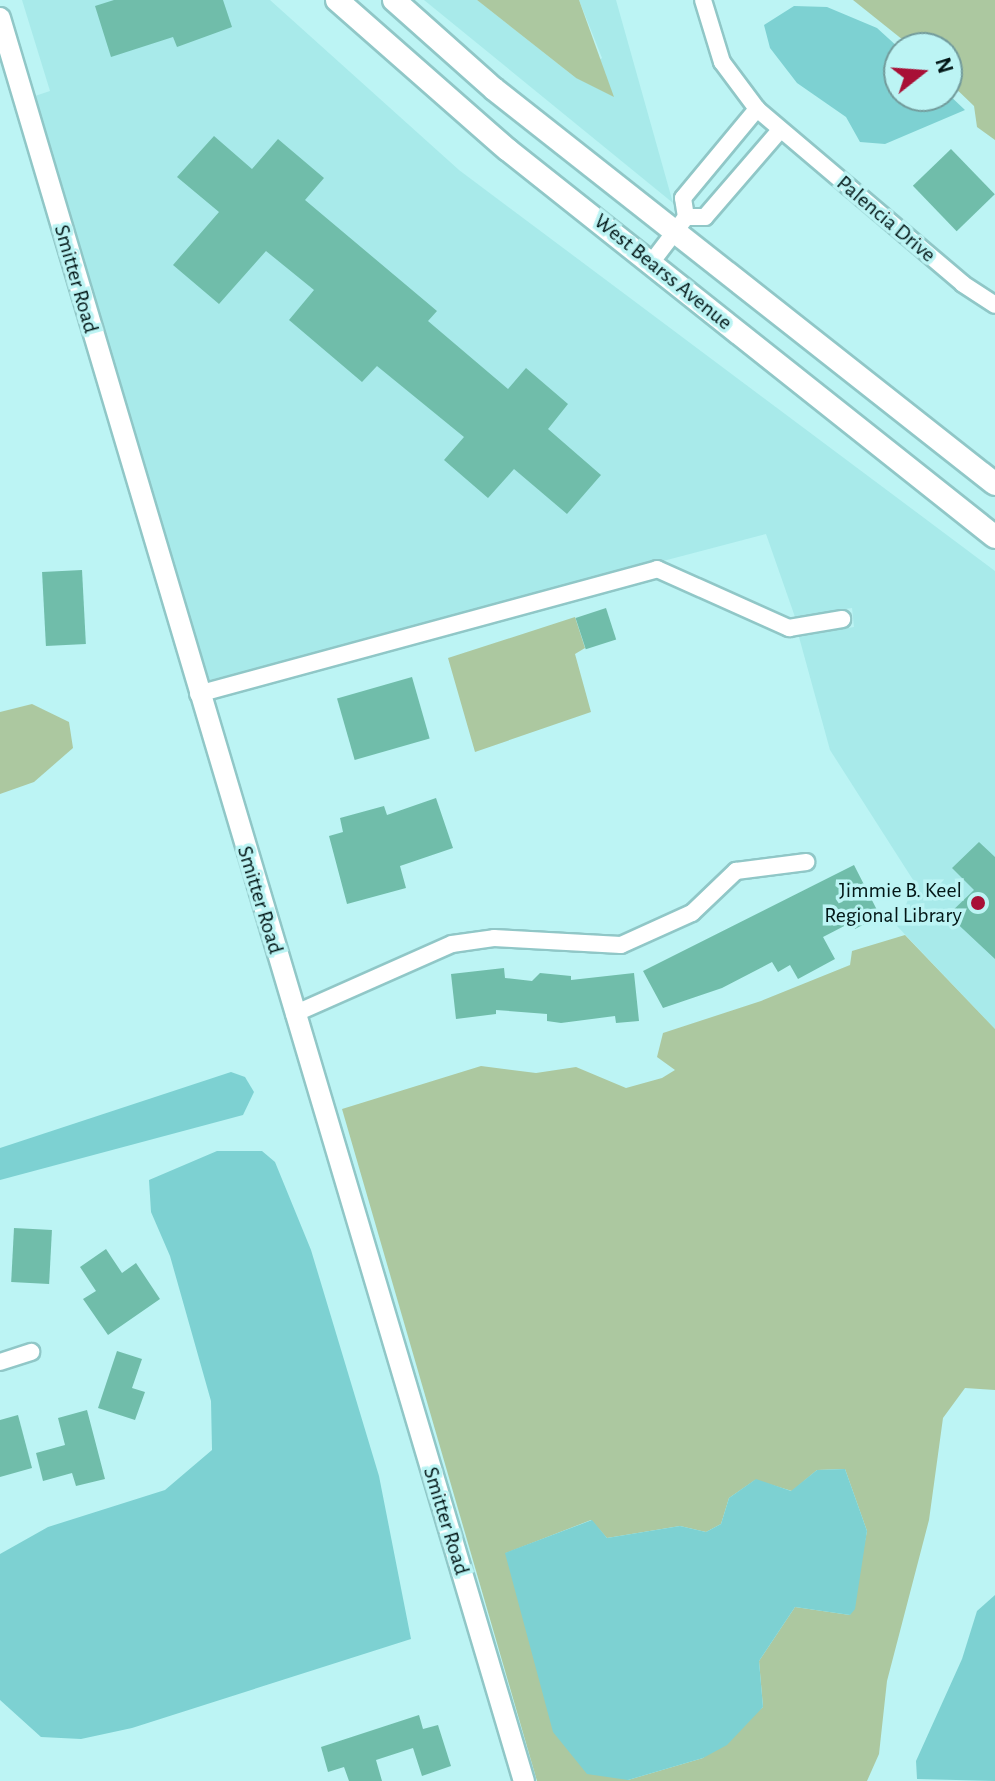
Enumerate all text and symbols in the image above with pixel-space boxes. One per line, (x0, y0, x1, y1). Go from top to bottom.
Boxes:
north arrow (883, 32, 963, 112)
text: N (931, 55, 957, 76)
street label: Palencia Drive (831, 170, 941, 268)
street label: West Bearss Avenue (588, 208, 738, 336)
street label: Smitter Road (48, 222, 104, 336)
street label: Smitter Road (231, 843, 289, 957)
place label: Jimmie B. Keel Regional Library (824, 877, 962, 928)
marker: Jimmie B. Keel Regional Library (969, 894, 987, 912)
street label: Smitter Road (417, 1464, 475, 1578)

